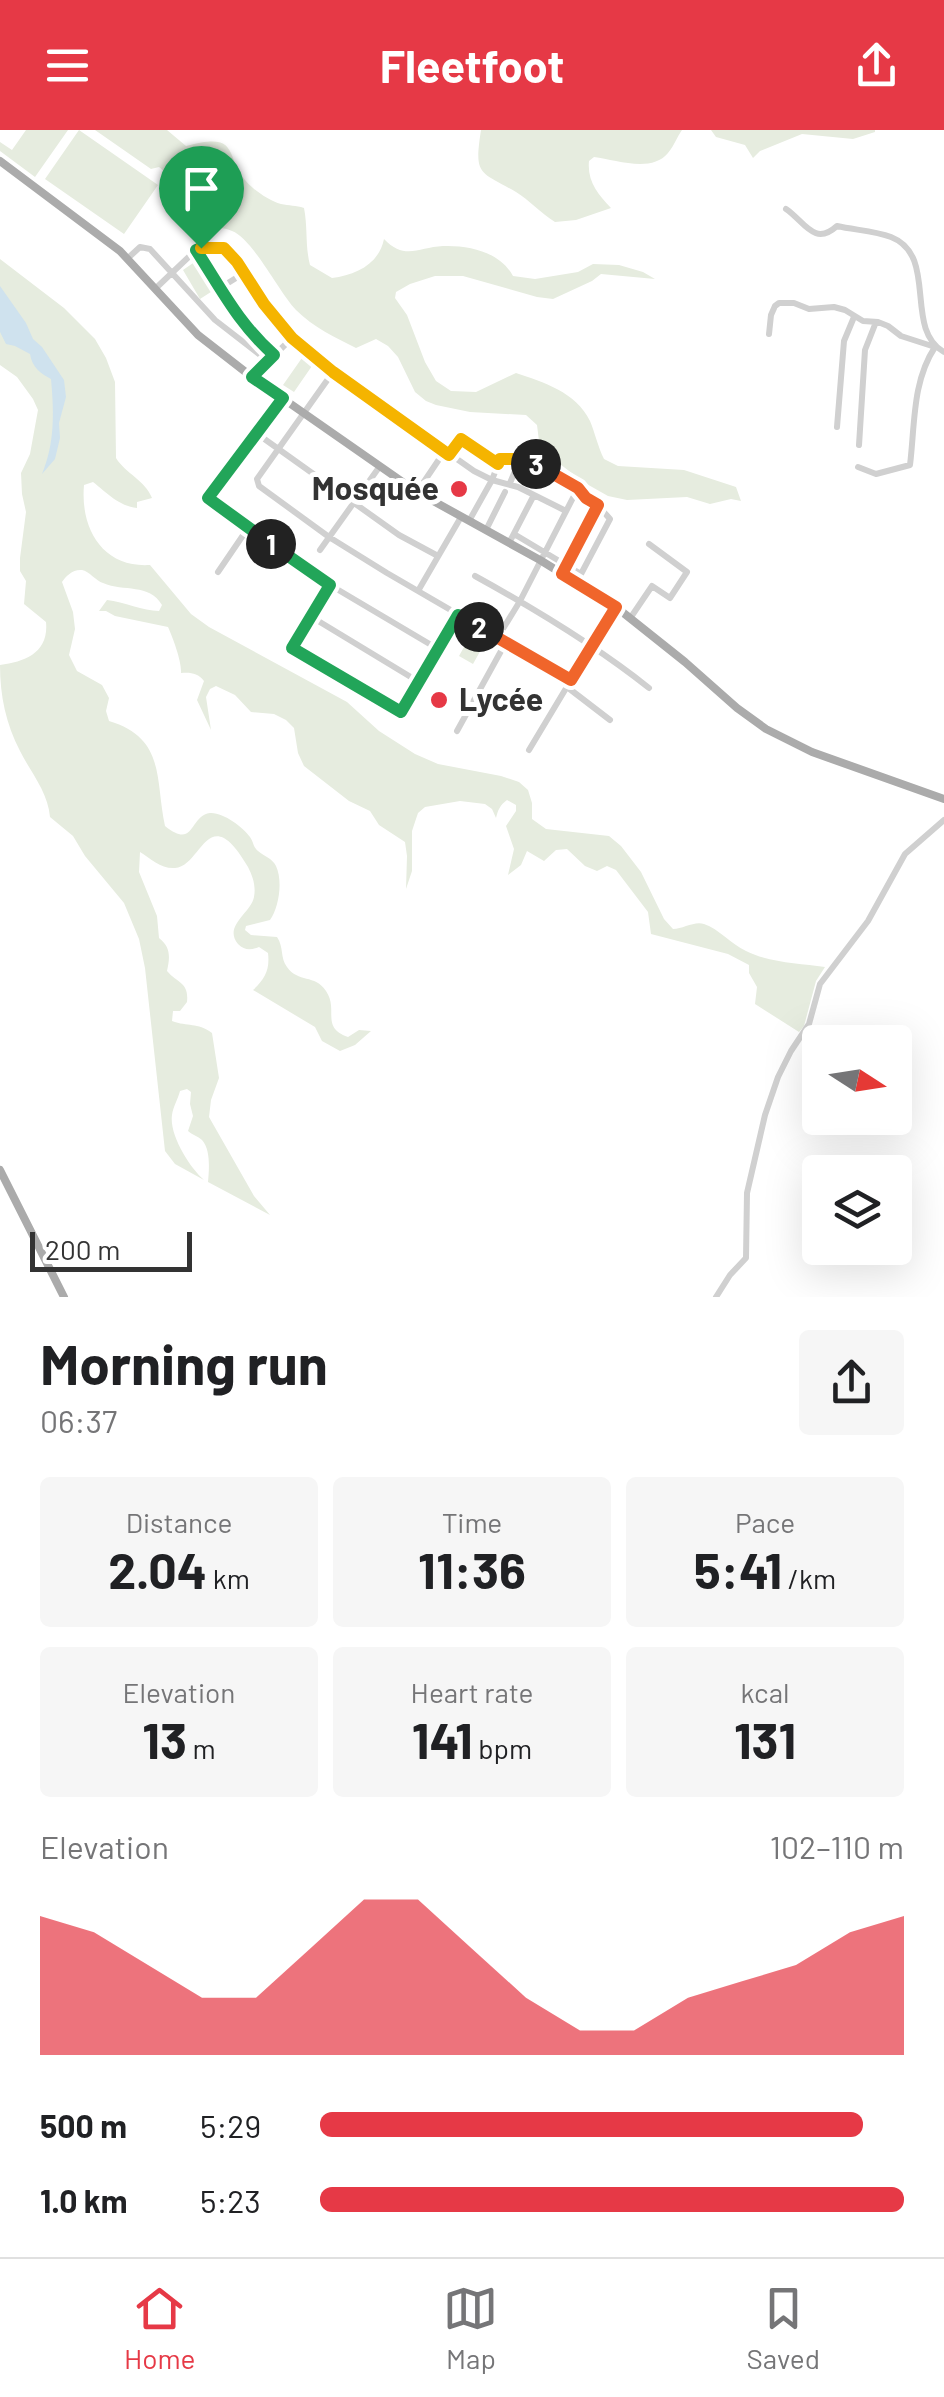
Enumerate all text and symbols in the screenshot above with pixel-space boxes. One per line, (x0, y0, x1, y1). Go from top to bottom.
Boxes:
icon: menu (40, 38, 95, 93)
text: Fleetfoot (380, 38, 564, 92)
icon: share (849, 38, 904, 93)
pin (159, 146, 244, 249)
icon: arrive (174, 161, 229, 216)
pin: 3 (511, 439, 561, 489)
text: 3 (528, 447, 544, 481)
place label: Mosquée (312, 468, 439, 506)
marker: Mosquée (448, 478, 470, 500)
pin: 1 (246, 519, 296, 569)
text: 1 (266, 527, 276, 561)
pin: 2 (454, 602, 504, 652)
text: 2 (471, 610, 487, 644)
place label: Lycée (459, 679, 543, 717)
marker: Lycée (428, 689, 450, 711)
north arrow (802, 1025, 912, 1135)
map controls (802, 1025, 912, 1265)
button: layers (802, 1155, 912, 1265)
scale bar (30, 1227, 192, 1272)
text: 200 m (45, 1232, 120, 1266)
text: Morning run (40, 1330, 328, 1396)
button: share (799, 1330, 904, 1435)
text: 06:37 (40, 1401, 117, 1439)
text: Distance (126, 1505, 232, 1539)
text: Time (442, 1505, 502, 1539)
text: Pace (735, 1505, 795, 1539)
text: 2.04 (108, 1539, 207, 1599)
text: 11:36 (418, 1539, 526, 1599)
text: 5:41 (694, 1539, 782, 1599)
text: km (207, 1561, 250, 1595)
text: /km (782, 1561, 836, 1595)
text: Elevation (123, 1675, 235, 1709)
text: Heart rate (411, 1675, 533, 1709)
text: kcal (741, 1675, 789, 1709)
text: 13 (142, 1709, 187, 1769)
text: 141 (412, 1709, 473, 1769)
text: 131 (734, 1709, 796, 1769)
text: m (187, 1731, 216, 1765)
text: bpm (473, 1731, 532, 1765)
text: Elevation (40, 1827, 169, 1865)
text: 102–110 m (770, 1827, 904, 1865)
text: 500 m (40, 2106, 127, 2144)
text: 5:29 (200, 2106, 261, 2144)
text: 1.0 km (40, 2181, 128, 2219)
text: 5:23 (200, 2181, 261, 2219)
tab: Home (124, 2281, 195, 2375)
tab: Map (443, 2281, 498, 2375)
tab: Saved (747, 2281, 820, 2375)

